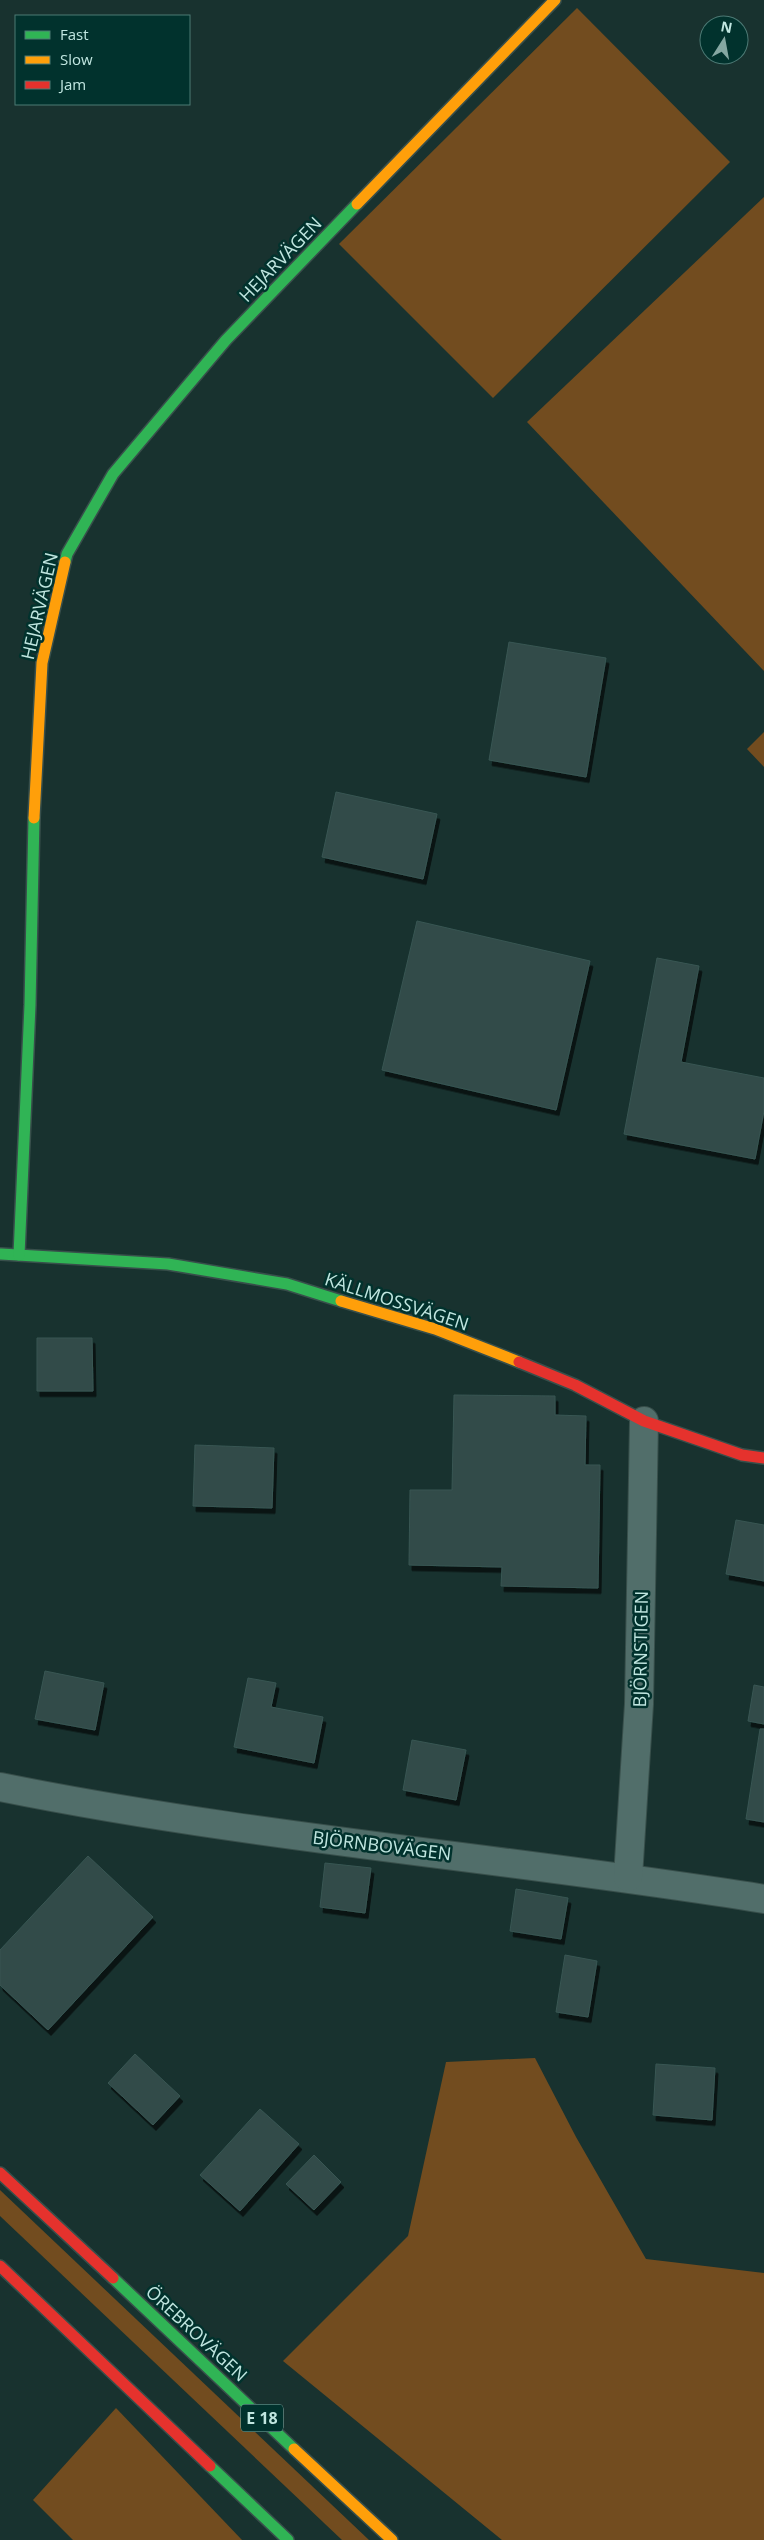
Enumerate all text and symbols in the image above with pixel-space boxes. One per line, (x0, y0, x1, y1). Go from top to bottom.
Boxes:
legend (15, 15, 190, 105)
north arrow (699, 15, 749, 65)
text: N (719, 16, 734, 37)
text: Fast (60, 24, 89, 44)
text: Slow (60, 49, 93, 69)
text: Jam (58, 74, 86, 94)
street label: HEJARVÄGEN (233, 211, 327, 307)
street label: HEJARVÄGEN (15, 550, 63, 662)
street label: KÄLLMOSSVÄGEN (322, 1266, 472, 1336)
street label: BJÖRNSTIGEN (627, 1591, 653, 1707)
street label: BJÖRNBOVÄGEN (311, 1825, 453, 1865)
street label: ÖREBROVÄGEN (141, 2280, 253, 2386)
road number: E 18 (241, 2404, 283, 2432)

